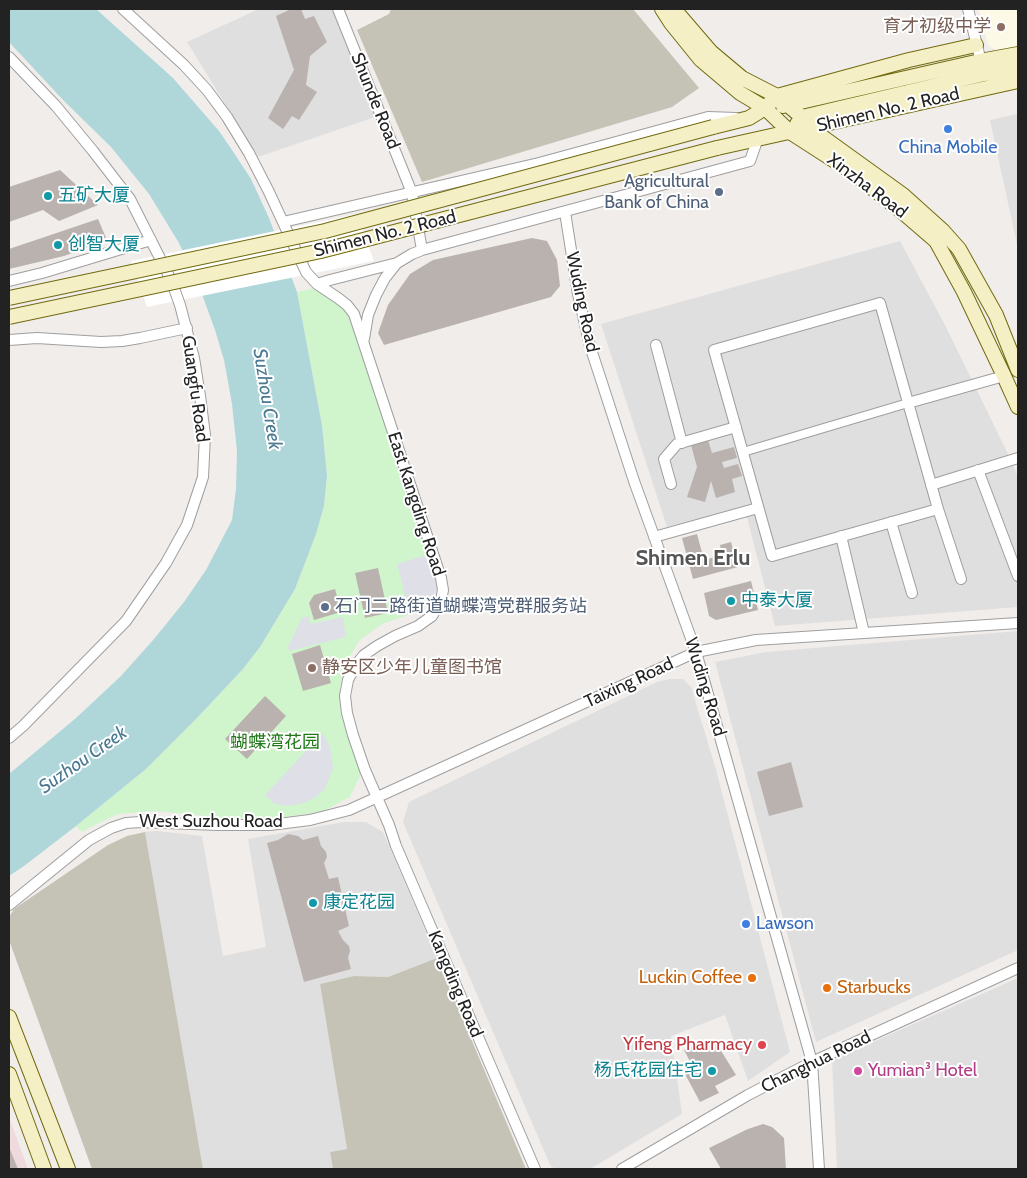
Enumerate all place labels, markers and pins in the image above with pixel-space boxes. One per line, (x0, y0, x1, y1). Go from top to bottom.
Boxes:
place label: 育才初级中学 (883, 16, 991, 38)
marker: 育才初级中学 (995, 21, 1007, 33)
marker: China Mobile (942, 123, 954, 135)
place label: China Mobile (899, 137, 997, 159)
place label: Agricultural Bank of China (604, 171, 709, 213)
place label: 五矿大厦 (58, 185, 130, 207)
marker: Agricultural Bank of China (713, 186, 725, 198)
marker: 五矿大厦 (42, 190, 54, 202)
place label: 创智大厦 (68, 234, 140, 256)
marker: 创智大厦 (52, 239, 64, 251)
place label: 中泰大厦 (741, 590, 813, 612)
marker: 中泰大厦 (725, 595, 737, 607)
place label: 石门二路街道蝴蝶湾党群服务站 (335, 596, 587, 618)
marker: 石门二路街道蝴蝶湾党群服务站 (319, 601, 331, 613)
place label: 静安区少年儿童图书馆 (322, 657, 502, 679)
marker: 静安区少年儿童图书馆 (306, 662, 318, 674)
place label: 康定花园 (323, 892, 395, 914)
marker: 康定花园 (307, 897, 319, 909)
place label: Lawson (756, 913, 814, 935)
marker: Lawson (740, 918, 752, 930)
place label: Luckin Coffee (639, 967, 742, 989)
marker: Luckin Coffee (746, 972, 758, 984)
place label: Starbucks (837, 977, 911, 999)
marker: Starbucks (821, 982, 833, 994)
place label: Yifeng Pharmacy (623, 1034, 752, 1056)
marker: Yifeng Pharmacy (756, 1039, 768, 1051)
place label: 杨氏花园住宅 (594, 1060, 702, 1082)
place label: Yumian³ Hotel (868, 1060, 977, 1082)
marker: 杨氏花园住宅 (706, 1065, 718, 1077)
marker: Yumian³ Hotel (852, 1065, 864, 1077)

